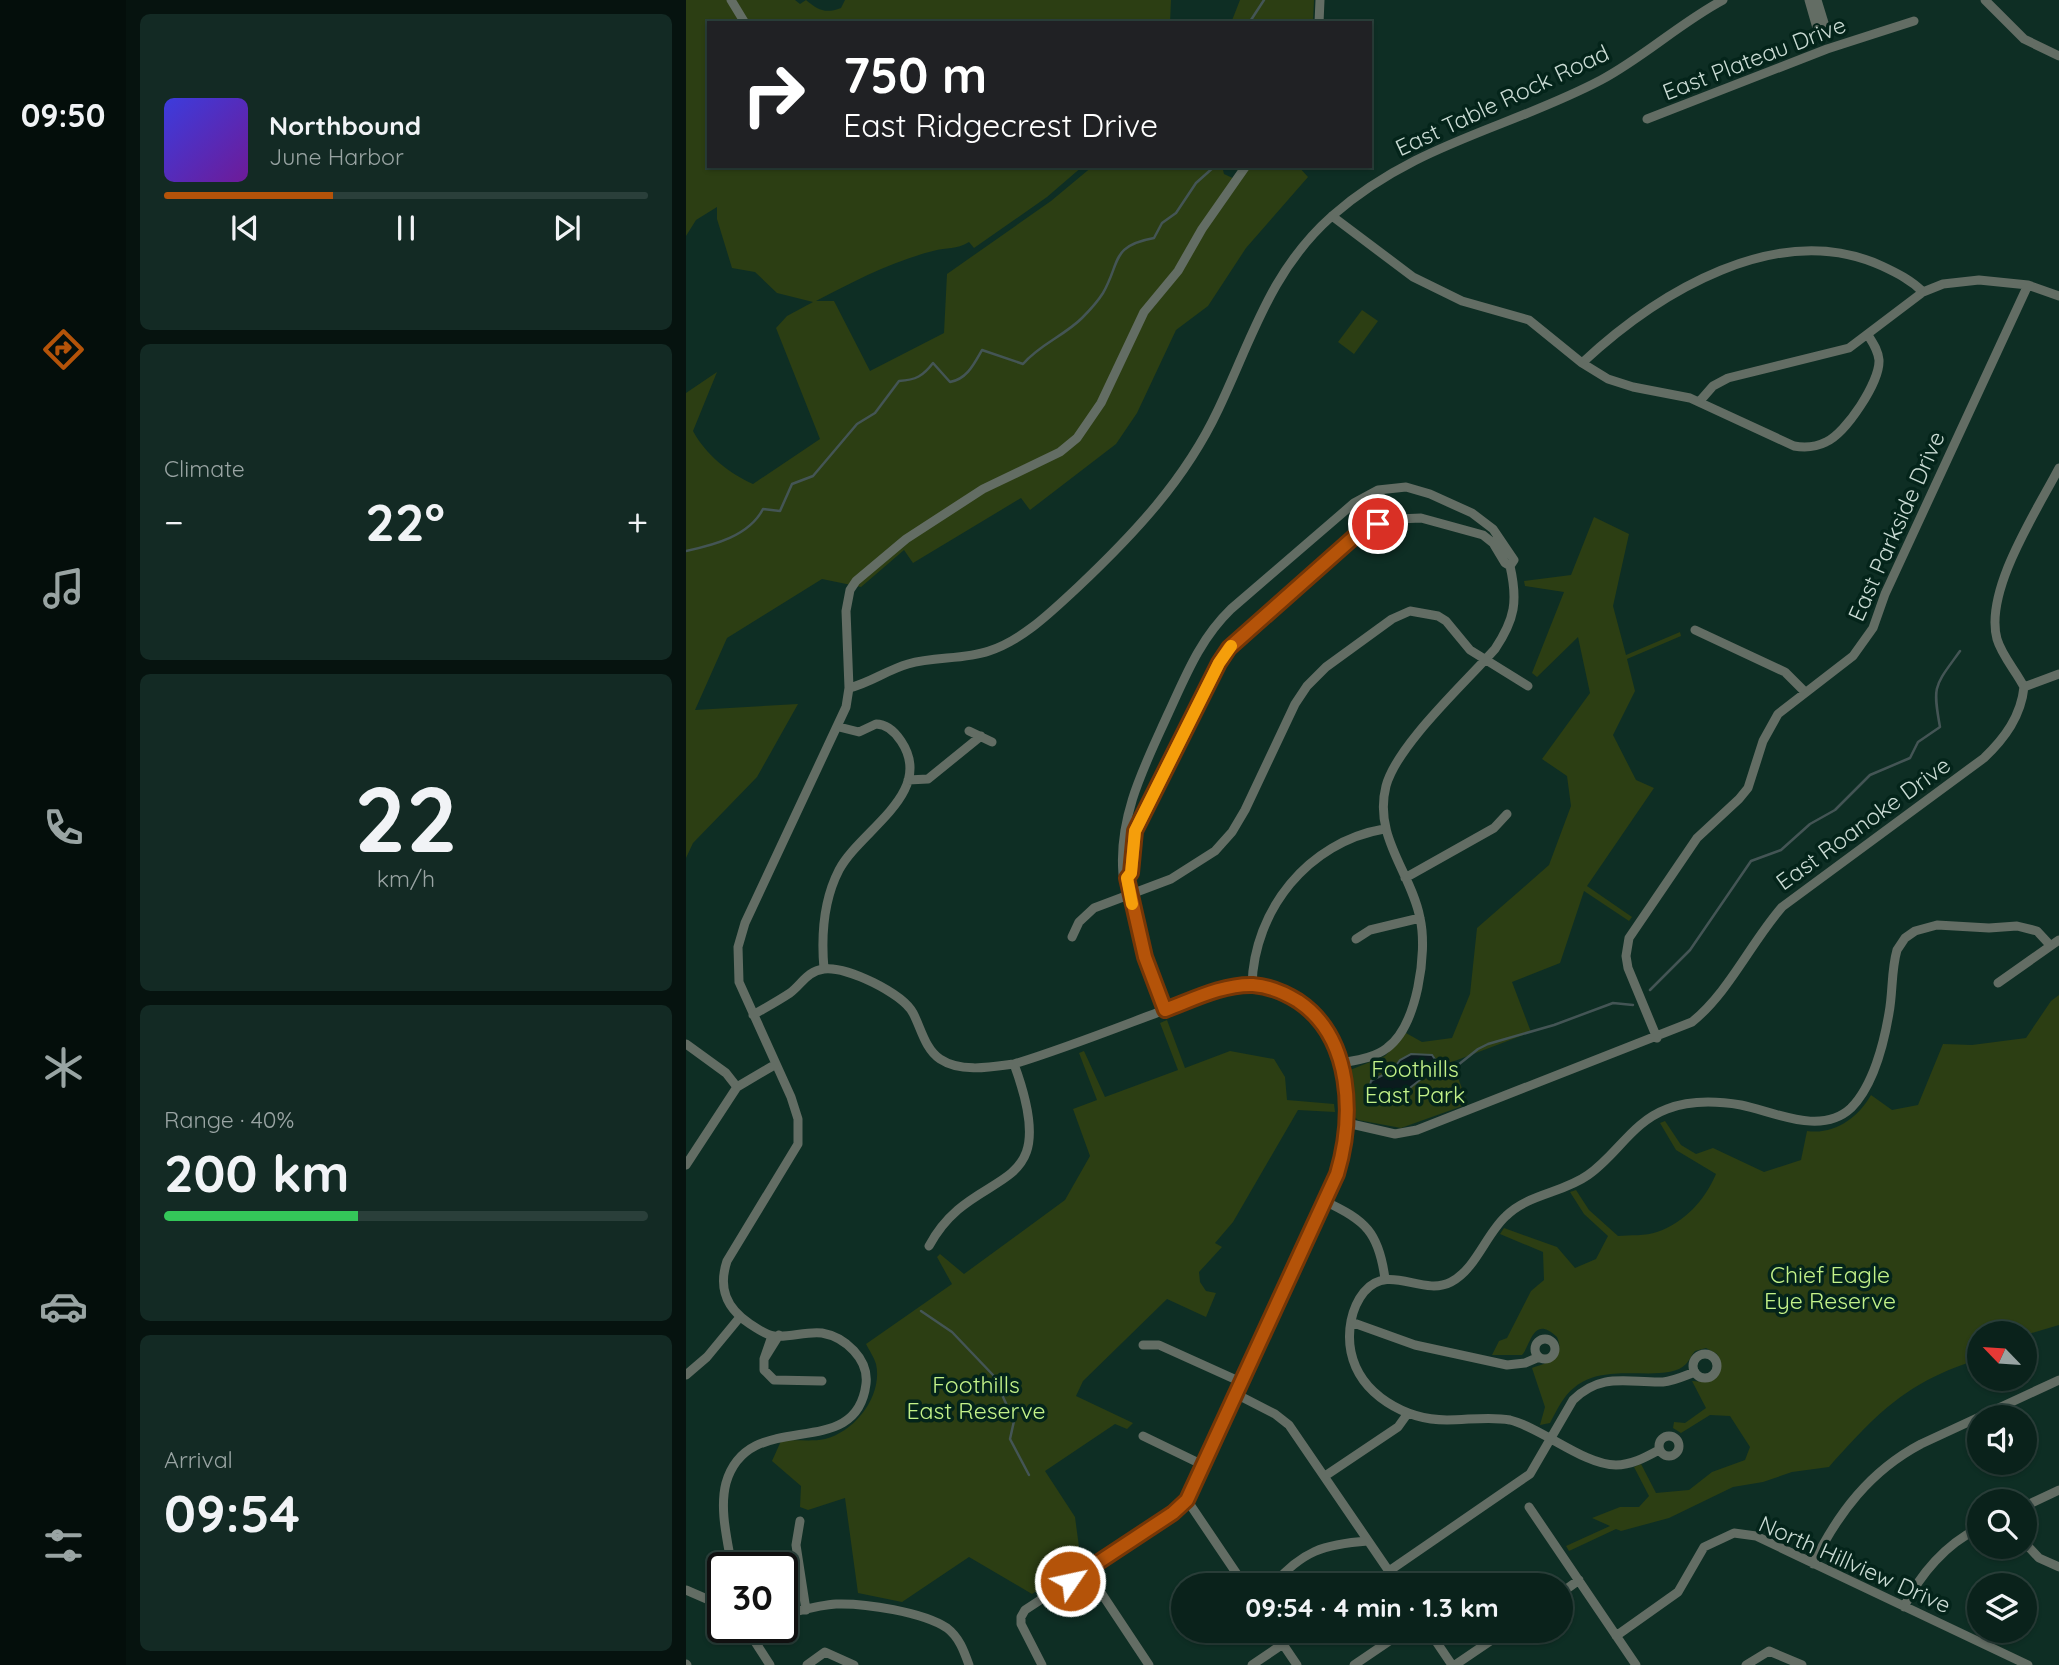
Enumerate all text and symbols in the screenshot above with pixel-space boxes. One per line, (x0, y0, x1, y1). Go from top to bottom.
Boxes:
street label: East Plateau Drive (1658, 10, 1850, 106)
street label: East Table Rock Road (1391, 38, 1613, 162)
text: 750 m (843, 44, 987, 105)
icon: right (728, 49, 819, 140)
text: 09:50 (21, 95, 105, 135)
text: East Ridgecrest Drive (843, 105, 1158, 145)
text: Northbound (269, 109, 421, 142)
text: June Harbor (269, 142, 404, 171)
icon: previous (226, 209, 264, 247)
icon: pause (387, 209, 425, 247)
icon: next (548, 209, 586, 247)
icon: directions (39, 325, 88, 374)
street label: East Parkside Drive (1841, 427, 1951, 625)
text: Climate (164, 454, 245, 483)
text: 22° (365, 489, 445, 554)
pin (1348, 494, 1408, 554)
text: − (164, 498, 184, 546)
text: + (627, 498, 648, 546)
icon: arrive (1359, 505, 1397, 543)
icon: music (39, 564, 88, 613)
street label: East Roanoke Drive (1770, 750, 1956, 896)
text: 22 (354, 761, 458, 875)
icon: phone (39, 803, 88, 852)
text: km/h (377, 864, 435, 893)
icon: climate (39, 1043, 88, 1092)
park label: Foothills East Park (1365, 1054, 1465, 1109)
text: Range · 40% (164, 1105, 294, 1134)
text: 200 km (164, 1140, 350, 1205)
park label: Chief Eagle Eye Reserve (1764, 1260, 1896, 1315)
icon: car (39, 1282, 88, 1331)
north arrow (1967, 1321, 2037, 1391)
map controls (1967, 1321, 2037, 1643)
park label: Foothills East Reserve (907, 1370, 1046, 1425)
button: sound (1967, 1405, 2037, 1475)
text: Arrival (164, 1445, 233, 1474)
text: 09:54 (164, 1480, 300, 1545)
button: search (1967, 1489, 2037, 1559)
street label: North Hillview Drive (1754, 1509, 1956, 1619)
icon: filters (39, 1521, 88, 1570)
position arrow (1033, 1544, 1107, 1618)
speed limit sign: 30 (707, 1552, 798, 1643)
button: layers (1967, 1573, 2037, 1643)
text: 09:54 · 4 min · 1.3 km (1245, 1591, 1499, 1624)

